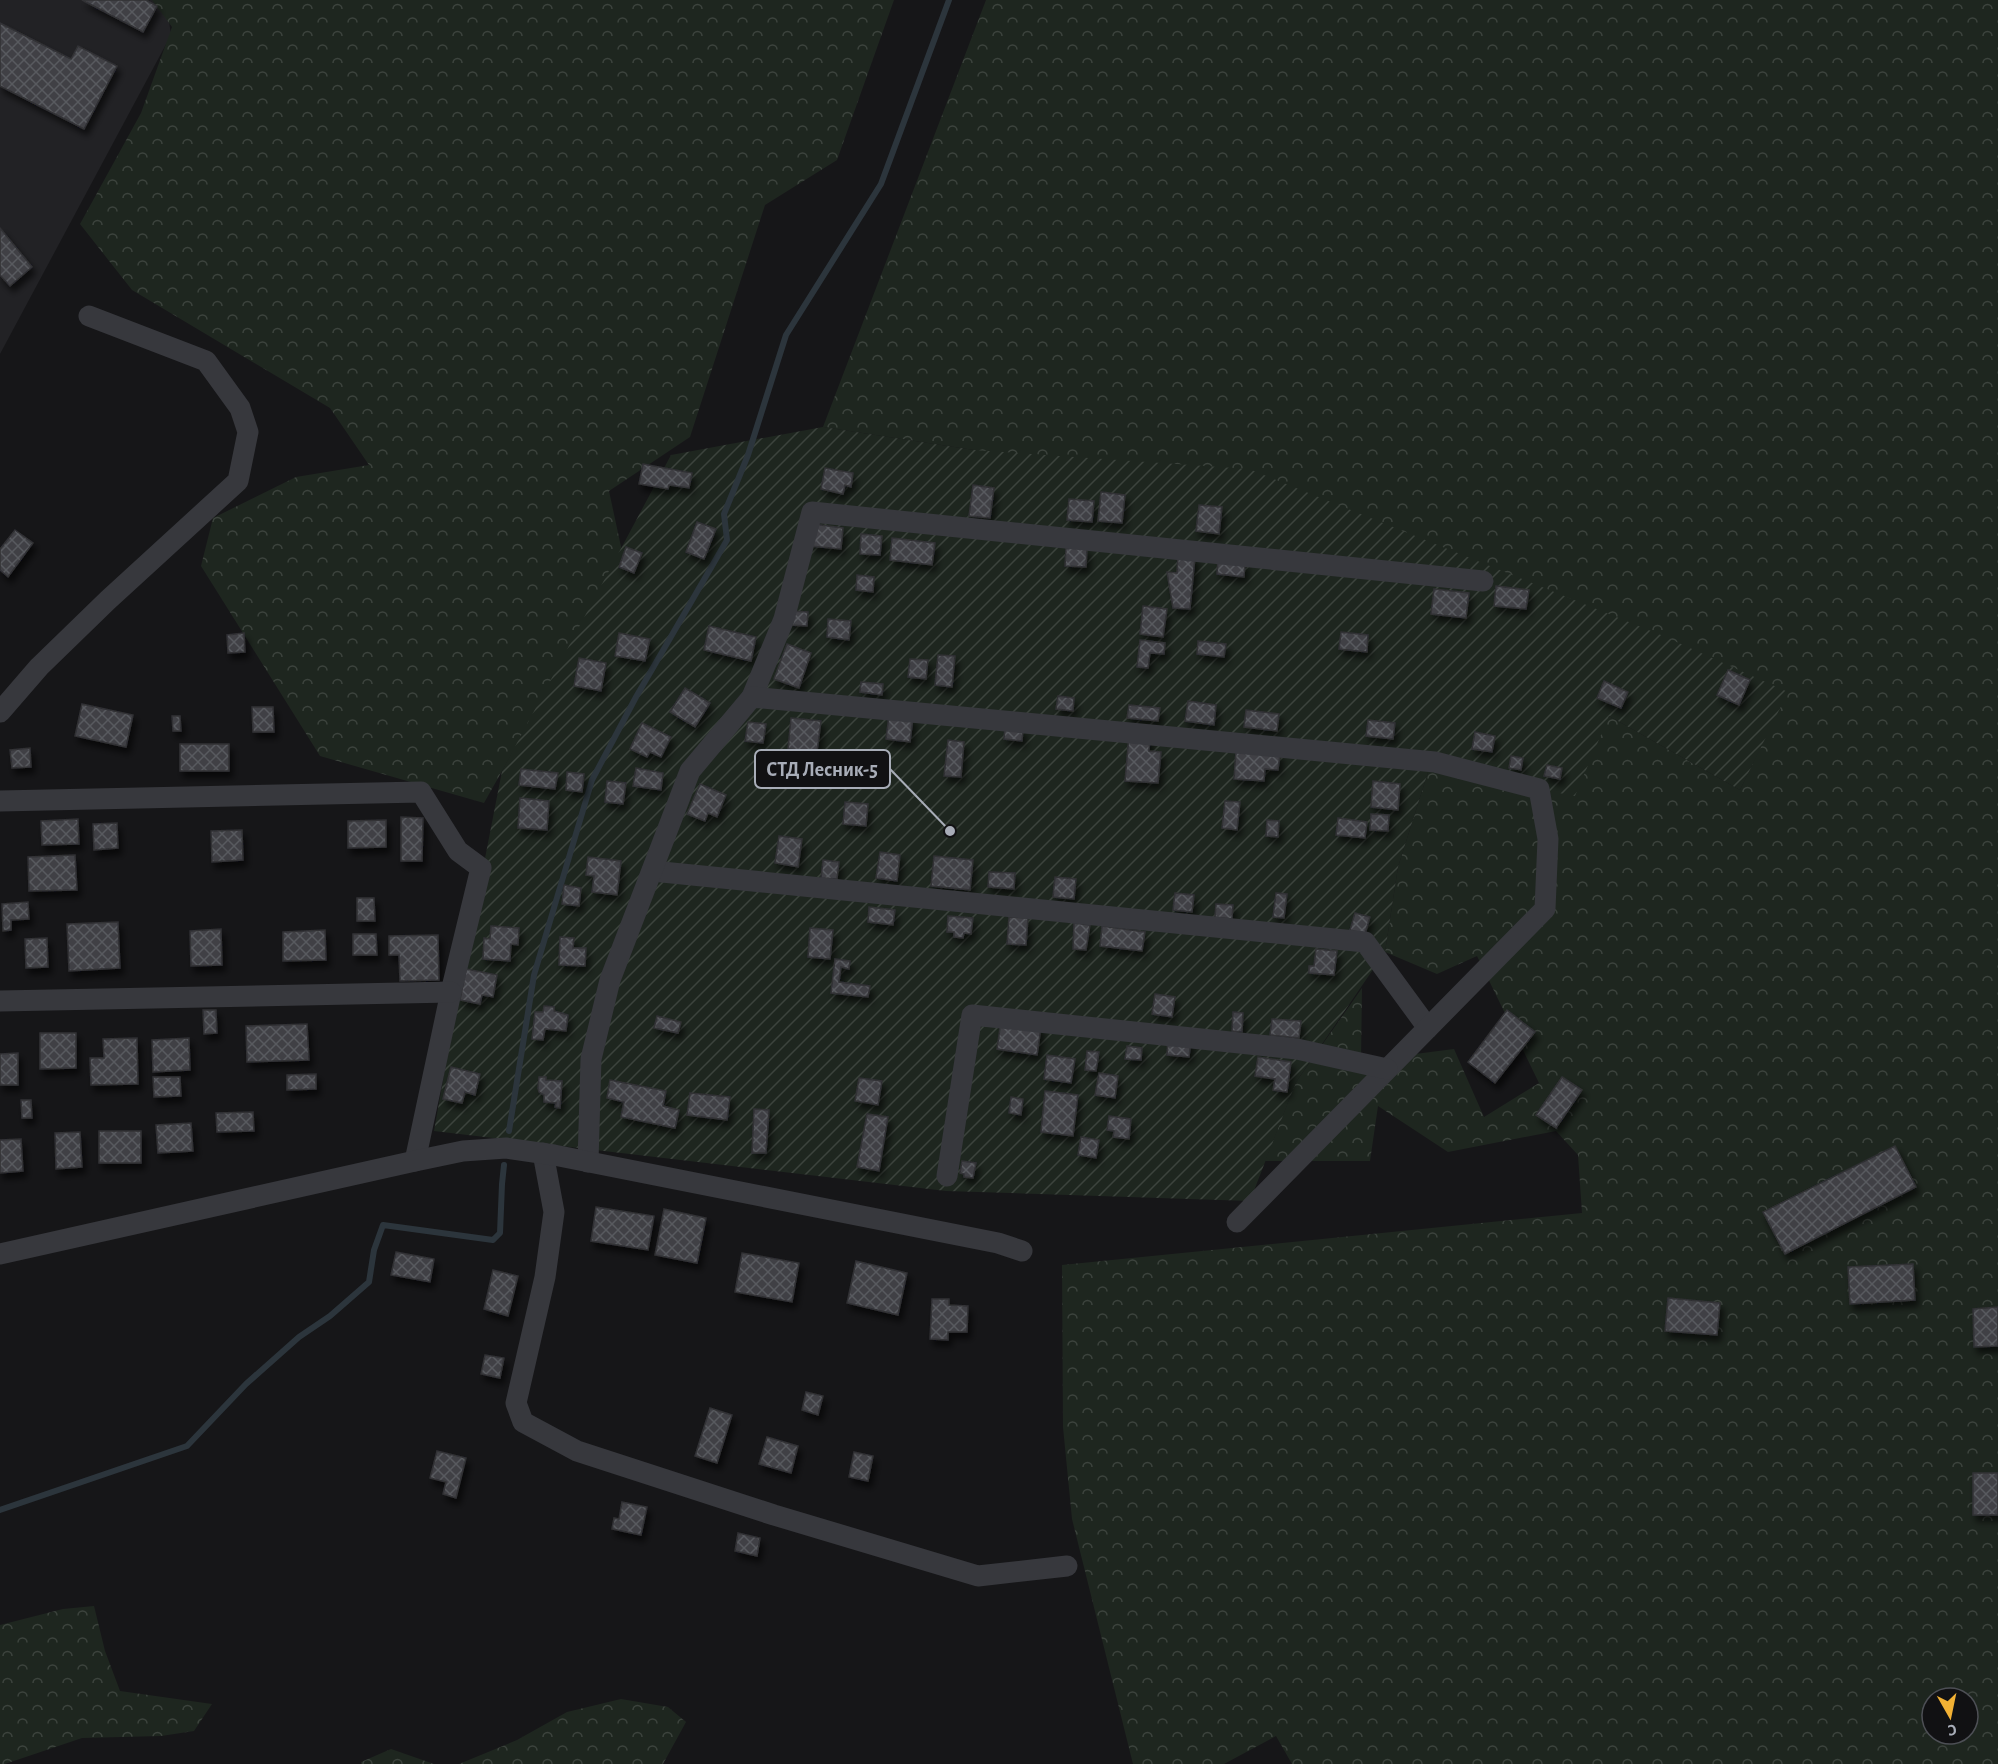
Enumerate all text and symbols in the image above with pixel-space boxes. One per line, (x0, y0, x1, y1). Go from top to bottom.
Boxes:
callout: СТД Лесник-5 (755, 750, 890, 788)
text: СТД Лесник-5 (766, 760, 878, 780)
north arrow (1920, 1686, 1980, 1746)
text: С (1946, 1721, 1958, 1738)

